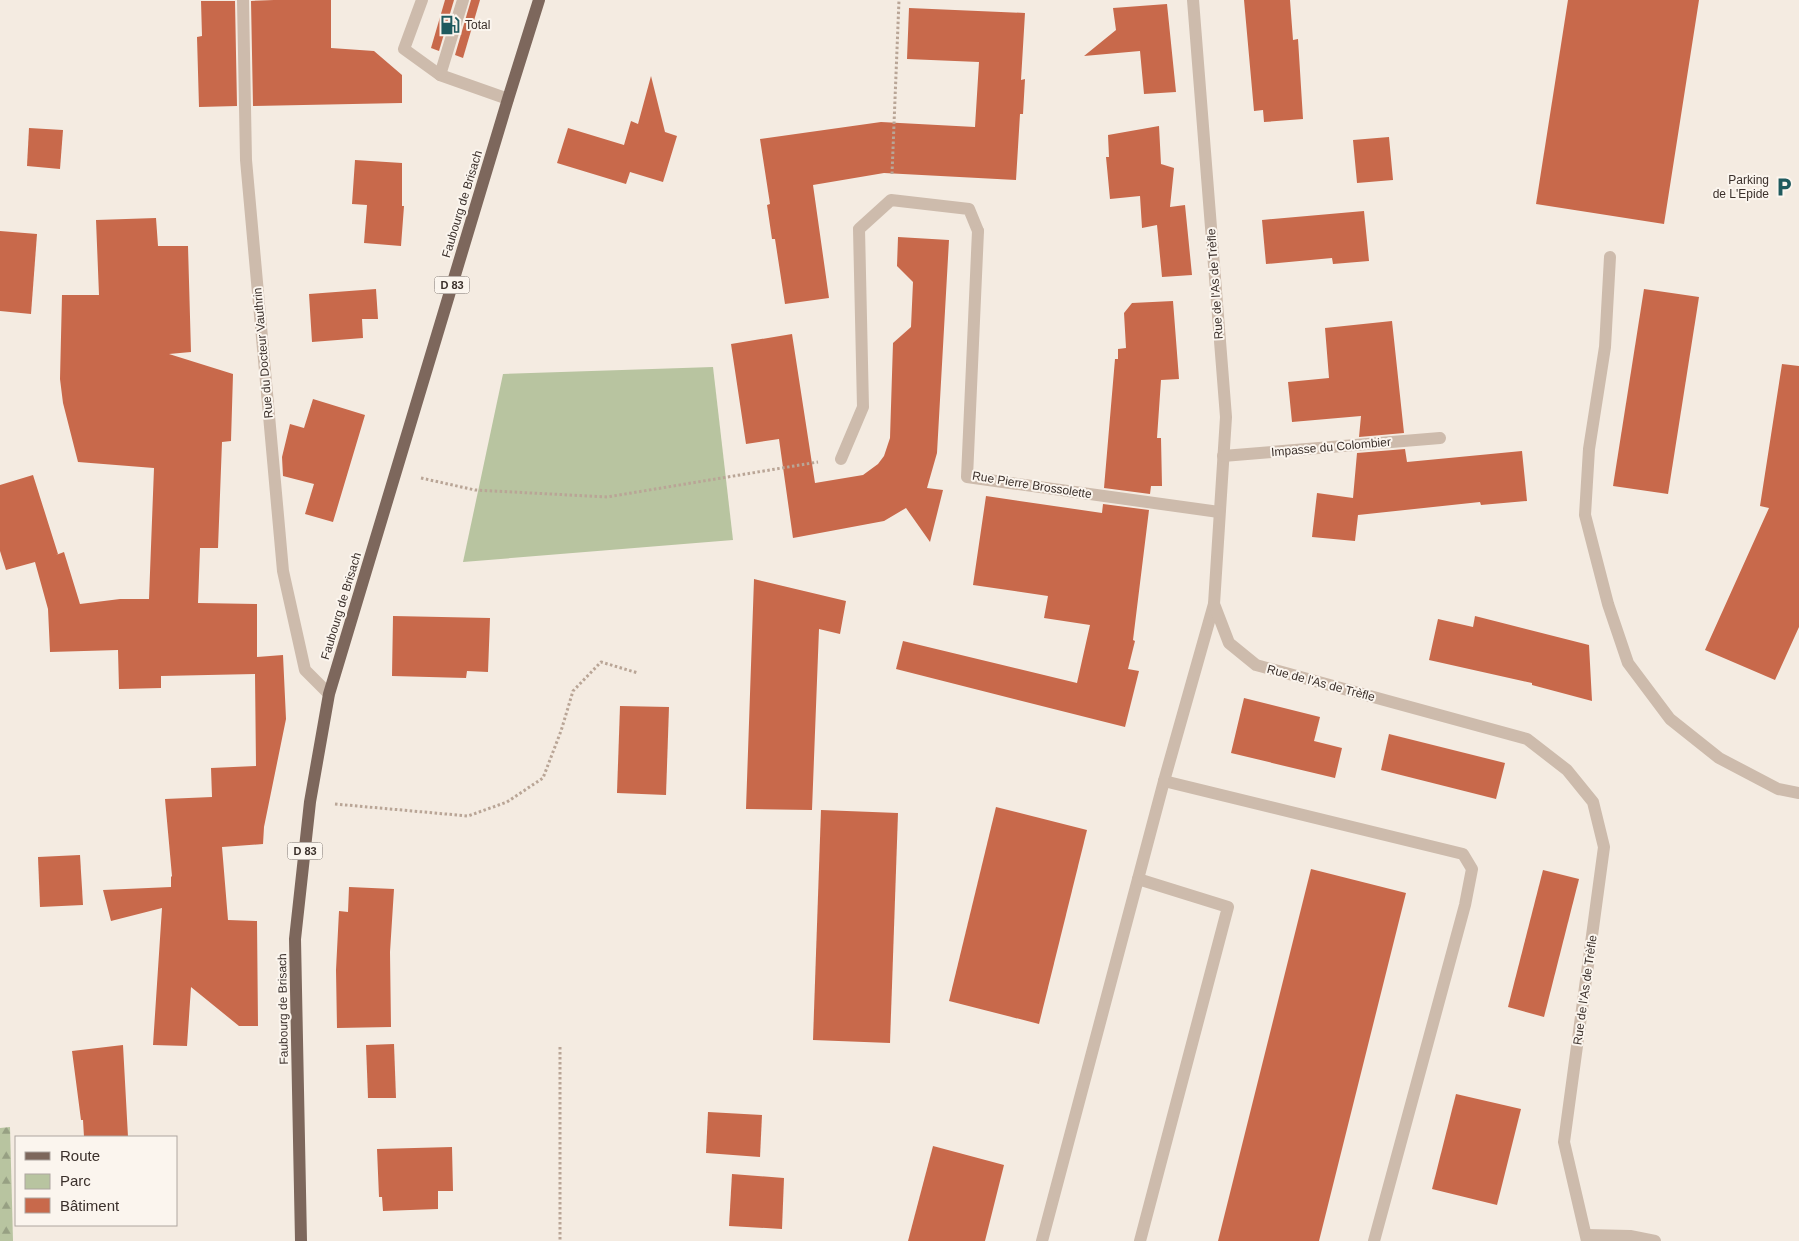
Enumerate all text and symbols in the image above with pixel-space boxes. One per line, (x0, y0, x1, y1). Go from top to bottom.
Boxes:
fuel station icon: Total (439, 14, 461, 36)
place label: Total (465, 18, 490, 32)
street label: Faubourg de Brisach (439, 149, 485, 259)
place label: Parking de L'Epide (1713, 173, 1769, 201)
parking icon: Parking de L'Epide (1773, 176, 1795, 198)
street label: Rue de l'As de Trèfle (1204, 228, 1226, 340)
road number: D 83 (434, 276, 470, 294)
street label: Rue du Docteur Vauthrin (250, 287, 276, 419)
street label: Impasse du Colombier (1271, 435, 1391, 459)
street label: Rue Pierre Brossolette (971, 469, 1093, 501)
street label: Faubourg de Brisach (318, 551, 364, 661)
street label: Rue de l'As de Trèfle (1266, 662, 1377, 704)
road number: D 83 (288, 842, 322, 859)
street label: Rue de l'As de Trèfle (1570, 934, 1600, 1046)
street label: Faubourg de Brisach (275, 953, 291, 1065)
legend (15, 1136, 178, 1226)
text: Route (60, 1147, 100, 1164)
text: Parc (60, 1172, 91, 1189)
text: Bâtiment (60, 1197, 120, 1214)

